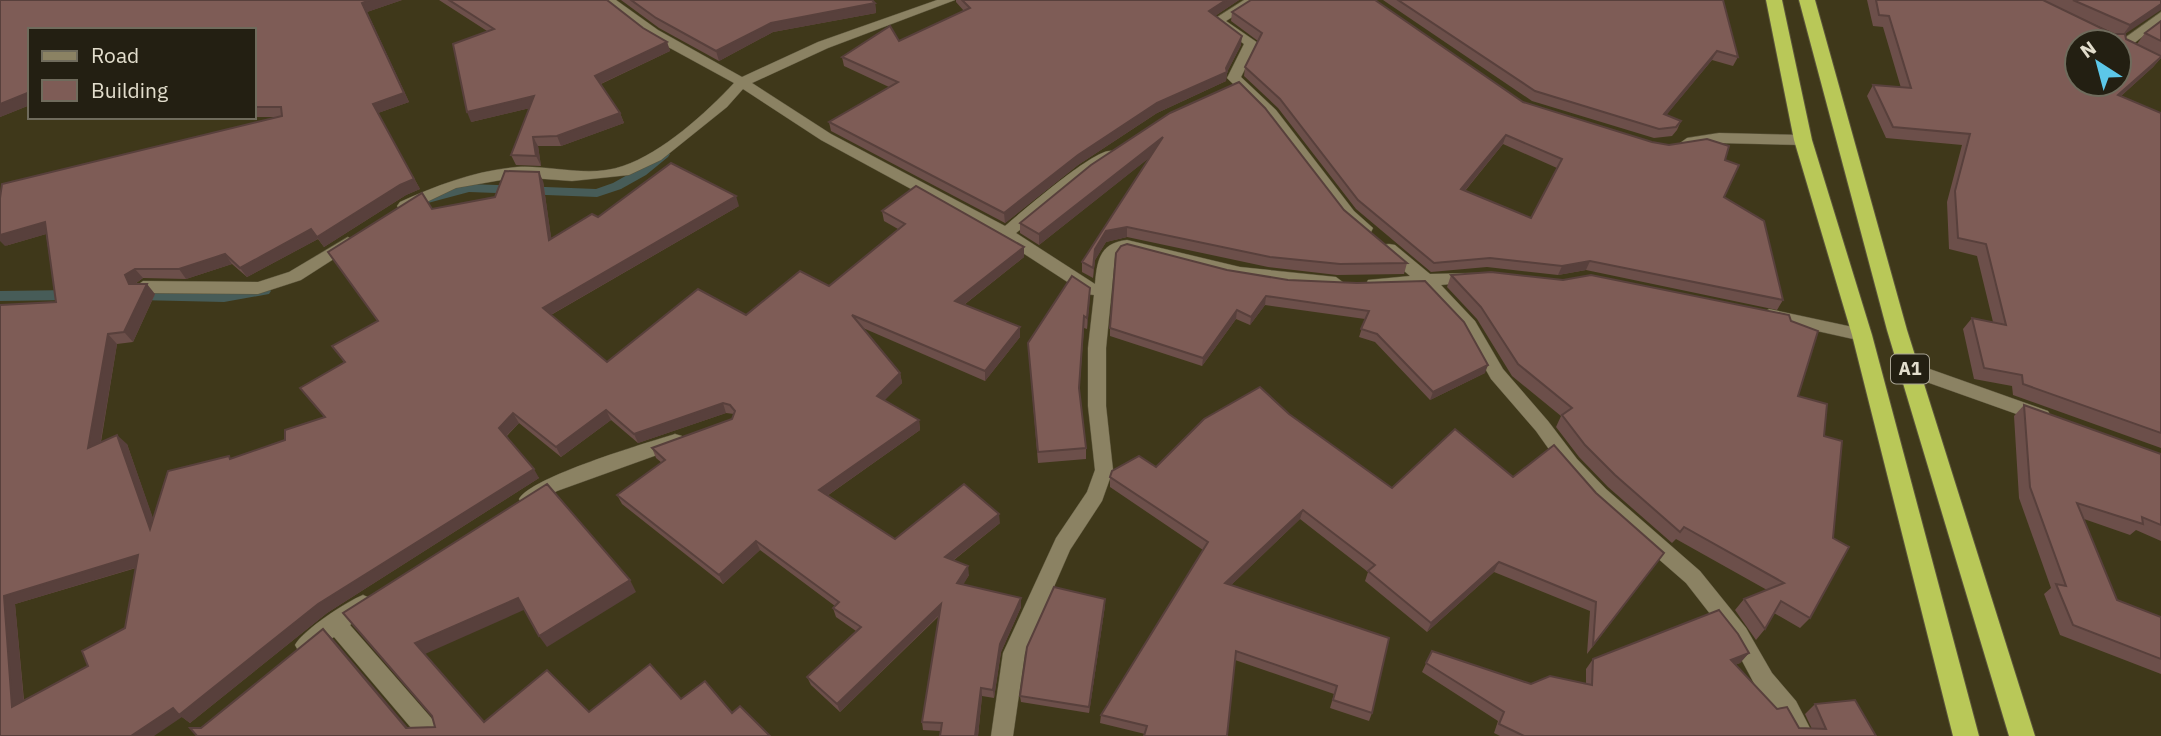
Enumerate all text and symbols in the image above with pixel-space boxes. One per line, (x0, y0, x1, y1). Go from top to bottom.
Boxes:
legend (28, 28, 256, 119)
north arrow (2063, 28, 2133, 98)
text: N (2075, 35, 2101, 63)
text: Road (91, 41, 139, 69)
text: Building (91, 76, 168, 104)
road number: A1 (1891, 354, 1929, 384)

